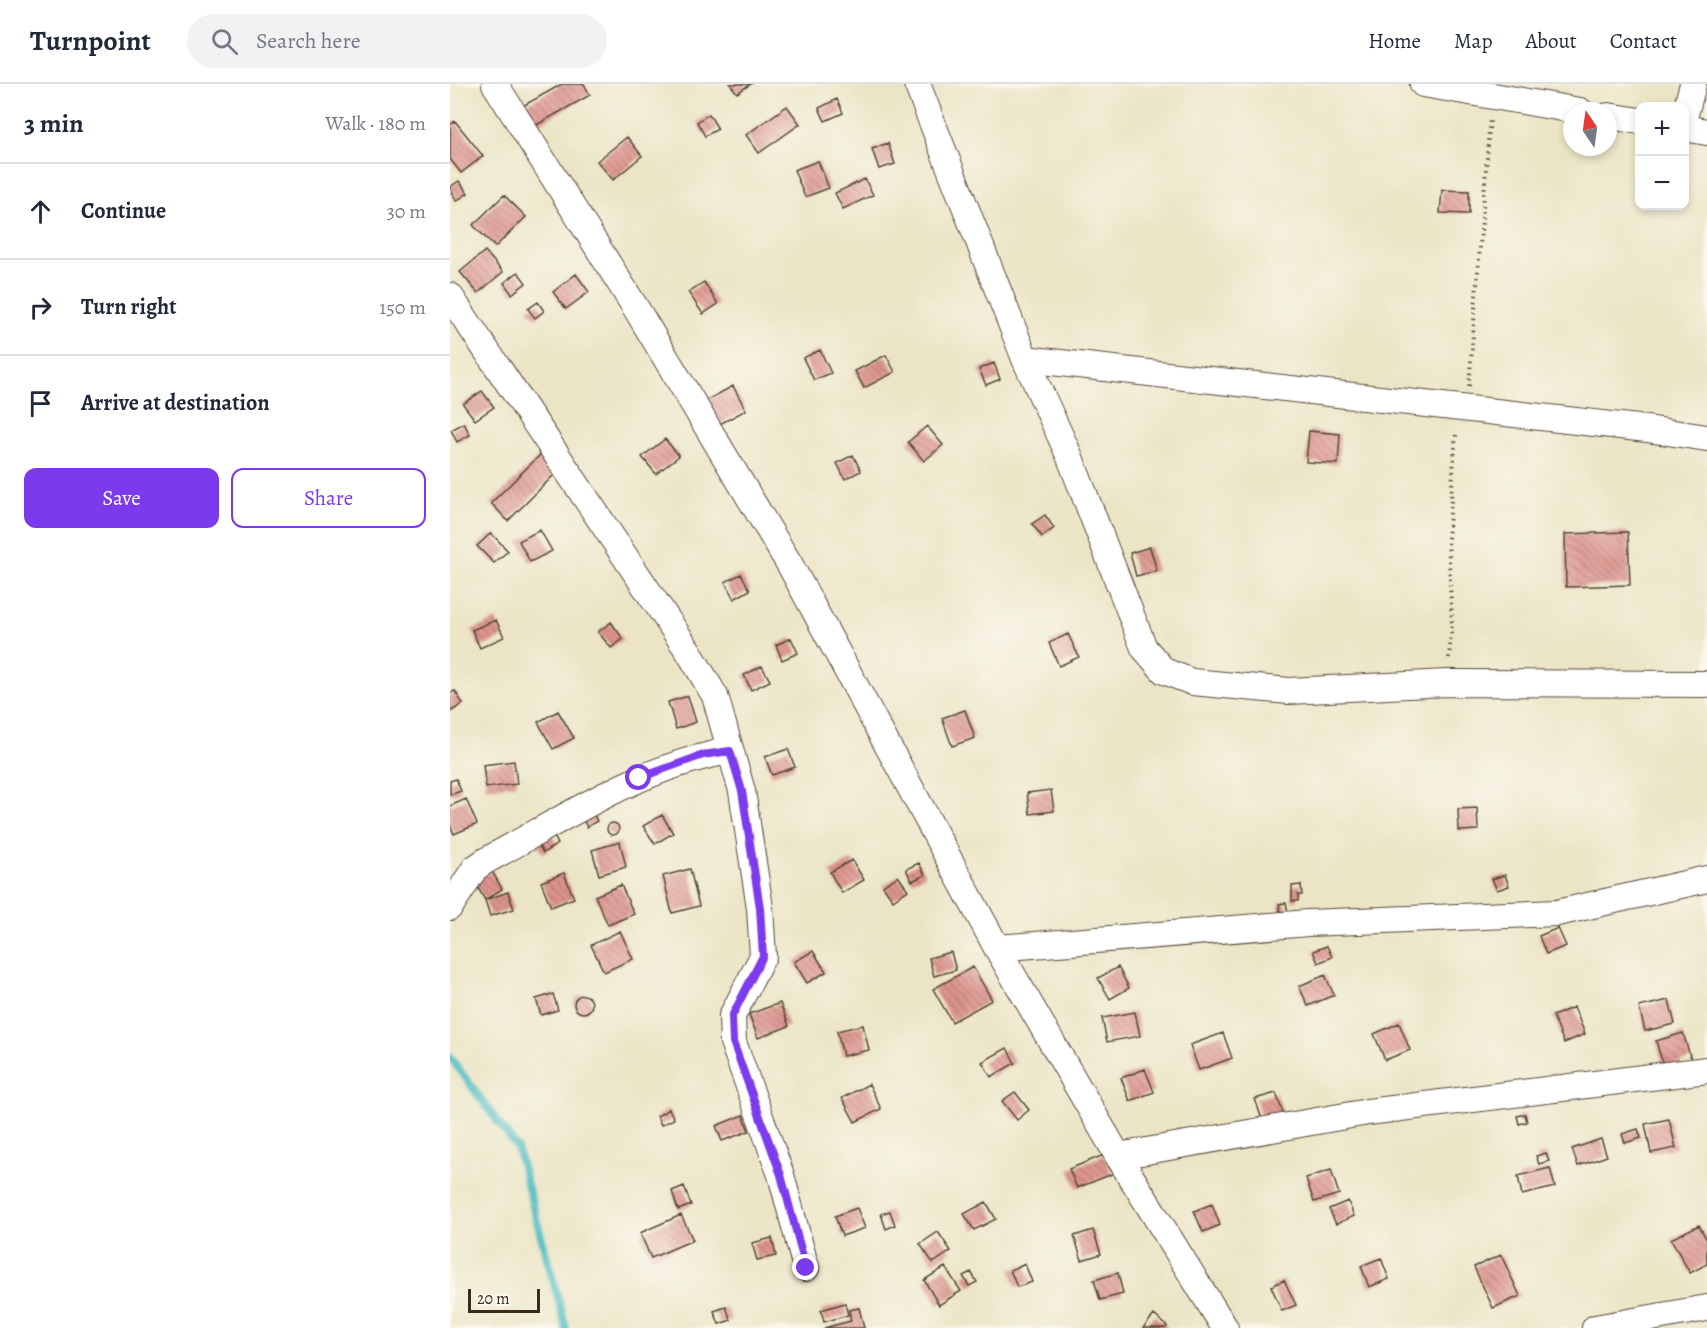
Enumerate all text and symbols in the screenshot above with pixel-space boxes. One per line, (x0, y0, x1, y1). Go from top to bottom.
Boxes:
search box (187, 14, 607, 68)
text: Turnpoint (30, 22, 151, 60)
icon: search (208, 25, 241, 58)
text: Search here (256, 26, 361, 56)
text: Home (1368, 27, 1421, 55)
text: Map (1454, 27, 1492, 55)
text: About (1525, 27, 1577, 55)
text: Contact (1610, 27, 1677, 55)
north arrow (1563, 102, 1617, 156)
map controls (1635, 102, 1689, 210)
button: + (1635, 102, 1689, 156)
text: 3 min (24, 106, 84, 141)
text: Walk · 180 m (325, 110, 426, 137)
button: − (1635, 156, 1689, 210)
icon: ahead (24, 195, 57, 228)
text: Continue (81, 196, 166, 226)
text: 30 m (386, 198, 426, 225)
icon: right (24, 291, 57, 324)
text: Turn right (81, 292, 177, 322)
text: 150 m (379, 294, 426, 321)
icon: arrive (24, 387, 57, 420)
text: Arrive at destination (81, 388, 270, 418)
button: Save (24, 468, 219, 528)
button: Share (231, 468, 426, 528)
route start (625, 764, 651, 790)
route end (792, 1254, 818, 1280)
scale bar (468, 1286, 540, 1314)
text: 20 m (477, 1288, 510, 1310)

